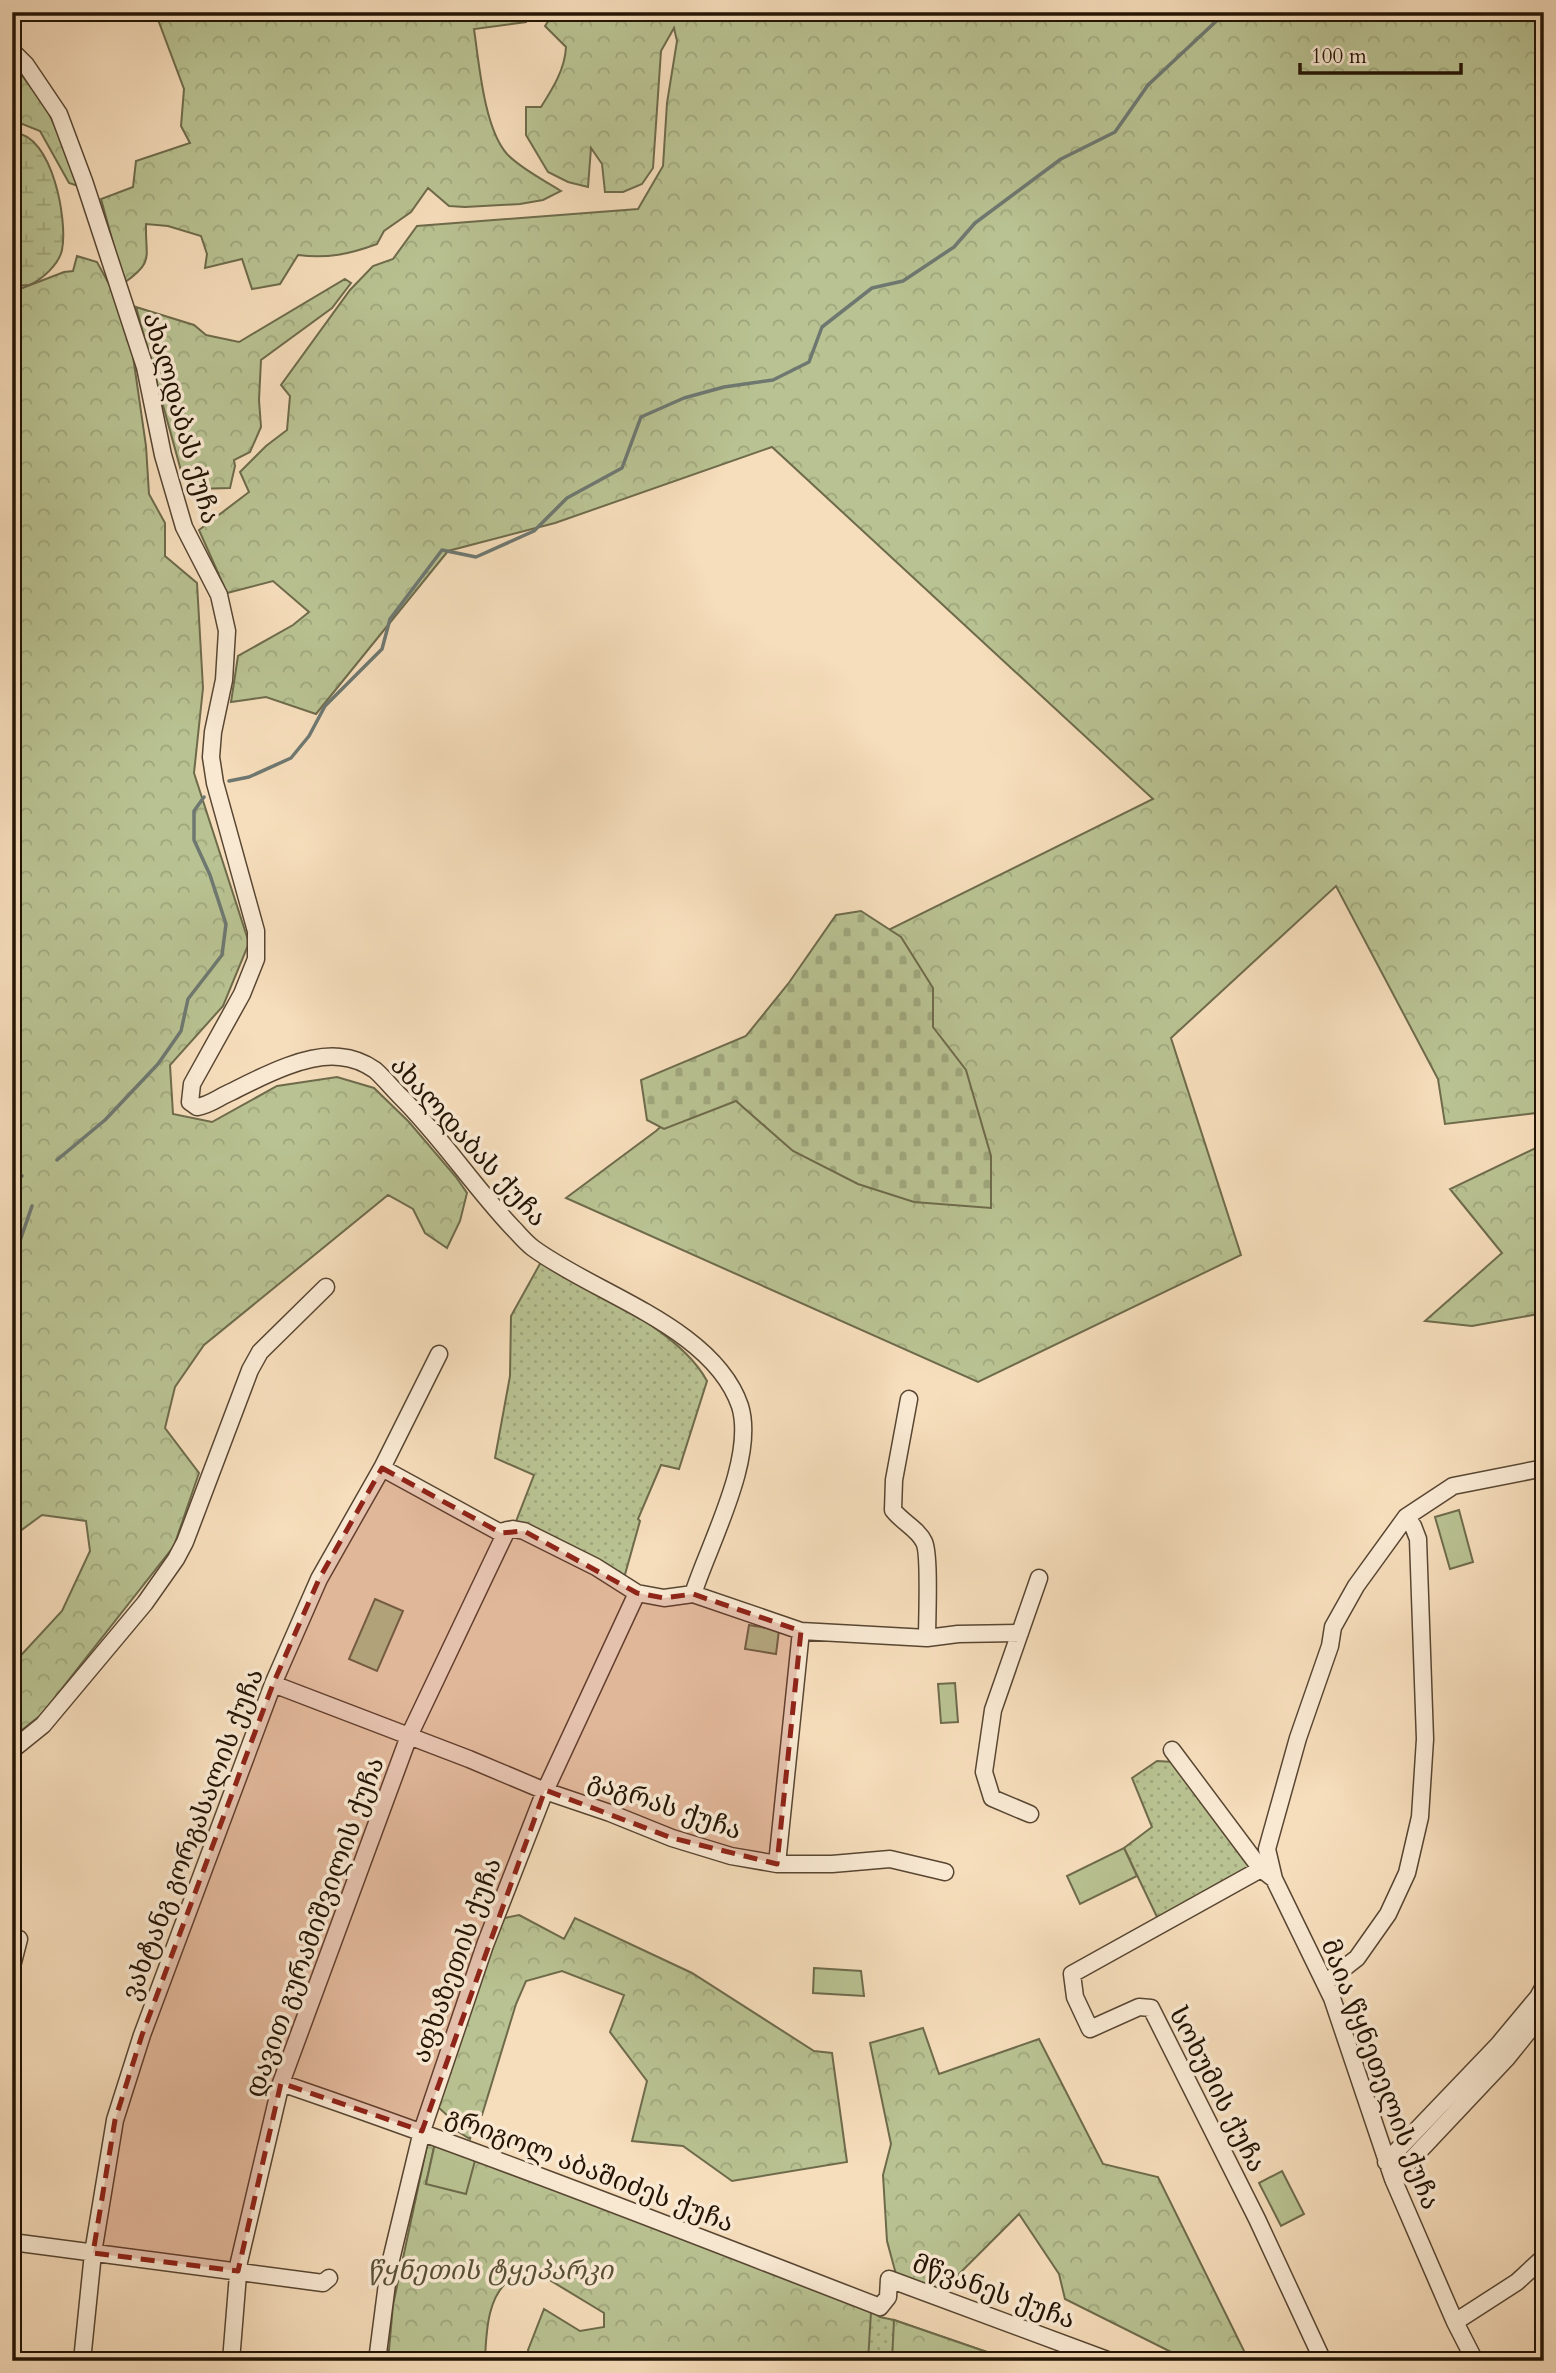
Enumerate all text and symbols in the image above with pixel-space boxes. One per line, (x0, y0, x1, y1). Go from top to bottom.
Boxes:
scale bar (1300, 32, 1462, 76)
text: 100 m (1311, 42, 1367, 71)
street label: ახალდაბას ქუჩა (135, 308, 228, 528)
street label: ახალდაბას ქუჩა (383, 1048, 555, 1234)
street label: ვახტანგ გორგასალის ქუჩა (113, 1663, 272, 2005)
street label: დავით გურამიშვილის ქუჩა (237, 1752, 392, 2102)
street label: გაგრას ქუჩა (583, 1763, 746, 1848)
street label: აფხაზეთის ქუჩა (403, 1853, 510, 2068)
street label: მაია წყნეთელის ქუჩა (1313, 1934, 1448, 2214)
street label: სოხუმის ქუჩა (1161, 2000, 1274, 2178)
street label: გრიგოლ აბაშიძეს ქუჩა (441, 2098, 739, 2241)
street label: მწვანეს ქუჩა (908, 2246, 1080, 2337)
park label: წყნეთის ტყეპარკი (367, 2253, 614, 2288)

